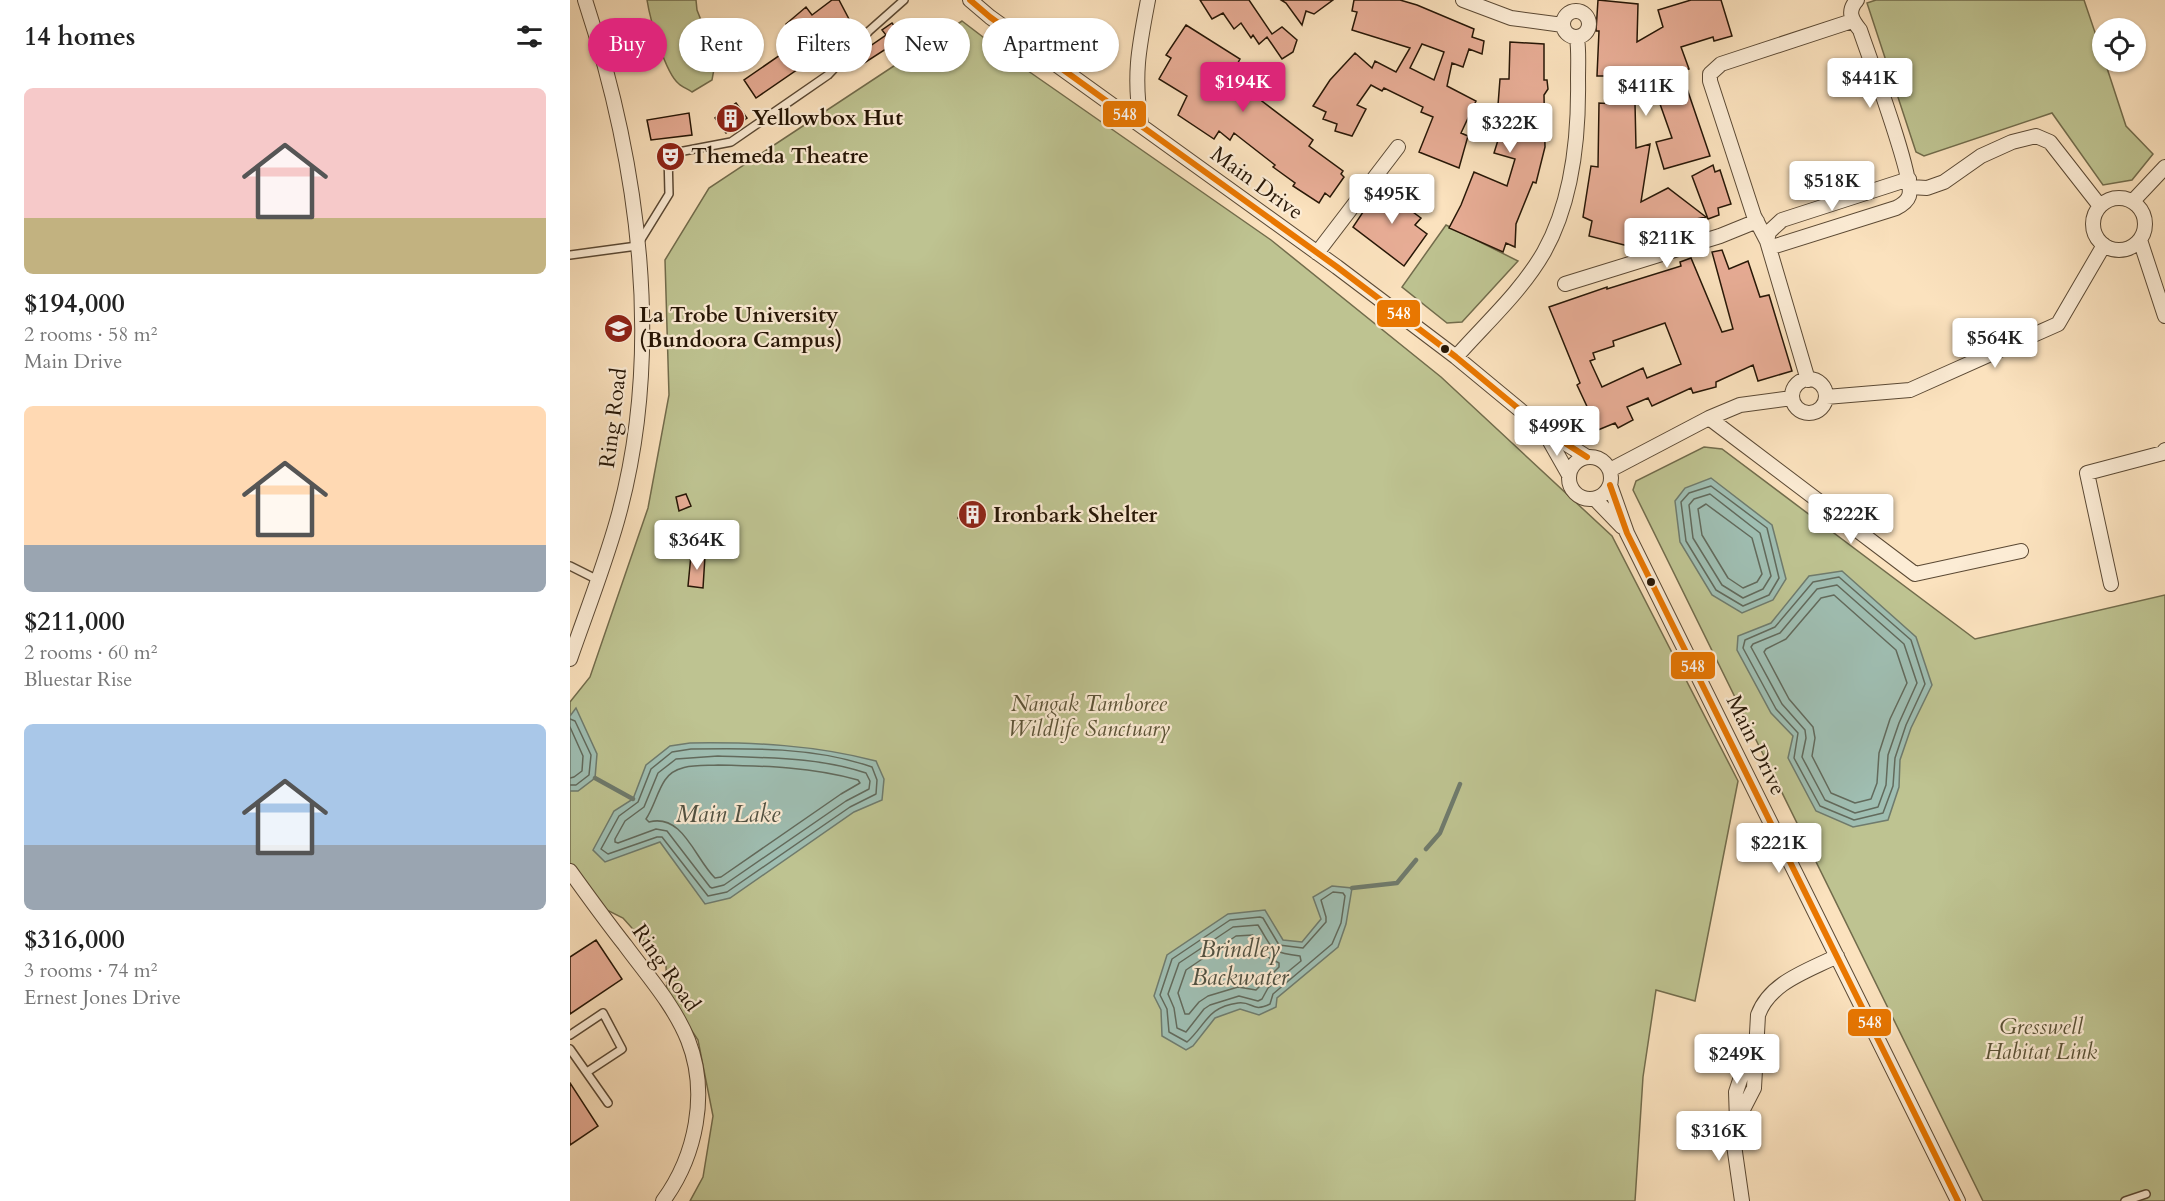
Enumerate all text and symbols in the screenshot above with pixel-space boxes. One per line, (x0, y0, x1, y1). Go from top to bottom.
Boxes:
chip: Buy (588, 18, 667, 72)
chip: Rent (679, 18, 764, 72)
chip: Filters (776, 18, 872, 72)
chip: New (884, 18, 970, 72)
chip: Apartment (982, 18, 1119, 72)
map controls (2092, 18, 2146, 72)
button: locate (2092, 18, 2146, 72)
text: 14 homes (24, 19, 135, 54)
icon: filters (513, 20, 546, 53)
pin: $441K (1828, 58, 1912, 109)
pin: $194K (1201, 62, 1285, 113)
text: $441K (1841, 64, 1899, 91)
pin: $411K (1604, 66, 1688, 117)
text: $194K (1214, 68, 1272, 95)
text: $411K (1617, 72, 1675, 99)
line badge: 548 (1102, 100, 1147, 128)
building icon: Yellowbox Hut (715, 102, 747, 134)
place label: Yellowbox Hut (752, 103, 903, 133)
pin: $322K (1468, 103, 1552, 154)
text: 548 (1113, 104, 1137, 126)
text: $322K (1481, 109, 1539, 136)
icon: home (231, 127, 339, 235)
street label: Main Drive (1204, 139, 1310, 227)
theatre icon: Themeda Theatre (654, 140, 686, 172)
place label: Themeda Theatre (691, 141, 869, 171)
pin: $518K (1790, 161, 1874, 212)
text: $518K (1803, 167, 1861, 194)
pin: $495K (1350, 174, 1434, 225)
text: $495K (1363, 180, 1421, 207)
pin: $211K (1625, 218, 1709, 269)
text: $211K (1638, 224, 1696, 251)
text: $194,000 (24, 286, 125, 321)
line badge: 548 (1376, 299, 1421, 328)
place label: La Trobe University (Bundoora Campus) (639, 300, 842, 355)
text: 548 (1387, 303, 1411, 325)
school or university icon: La Trobe University (Bundoora Campus) (602, 312, 634, 344)
pin: $564K (1953, 318, 2037, 369)
text: 2 rooms · 58 m² (24, 321, 157, 348)
text: $564K (1966, 324, 2024, 351)
unlabelled marker (1439, 343, 1451, 355)
text: Main Drive (24, 348, 122, 375)
street label: Ring Road (592, 366, 634, 470)
pin: $499K (1515, 406, 1599, 457)
text: $499K (1528, 412, 1586, 439)
icon: home (231, 445, 339, 553)
pin: $222K (1809, 494, 1893, 545)
building icon: Ironbark Shelter (956, 499, 988, 531)
place label: Ironbark Shelter (993, 500, 1158, 530)
text: $222K (1822, 500, 1880, 527)
pin: $364K (655, 520, 739, 571)
text: $364K (668, 526, 726, 553)
unlabelled marker (1645, 576, 1657, 588)
text: $211,000 (24, 604, 125, 639)
text: 2 rooms · 60 m² (24, 639, 157, 666)
line badge: 548 (1670, 651, 1716, 680)
text: 548 (1681, 656, 1705, 678)
text: Bluestar Rise (24, 666, 132, 693)
park label: Nangak Tamboree Wildlife Sanctuary (1008, 689, 1171, 744)
street label: Main Drive (1719, 690, 1793, 800)
icon: home (231, 763, 339, 871)
water label: Main Lake (676, 798, 781, 831)
pin: $221K (1737, 823, 1821, 874)
text: $221K (1750, 829, 1808, 856)
street label: Ring Road (625, 918, 707, 1018)
text: $316,000 (24, 922, 125, 957)
water label: Brindley Backwater (1191, 933, 1290, 994)
text: 3 rooms · 74 m² (24, 957, 157, 984)
text: Ernest Jones Drive (24, 984, 181, 1011)
line badge: 548 (1847, 1008, 1892, 1037)
text: 548 (1858, 1012, 1882, 1034)
park label: Gresswell Habitat Link (1985, 1012, 2097, 1067)
pin: $249K (1695, 1034, 1779, 1085)
text: $249K (1708, 1040, 1766, 1067)
pin: $316K (1677, 1111, 1761, 1162)
text: $316K (1690, 1117, 1748, 1144)

